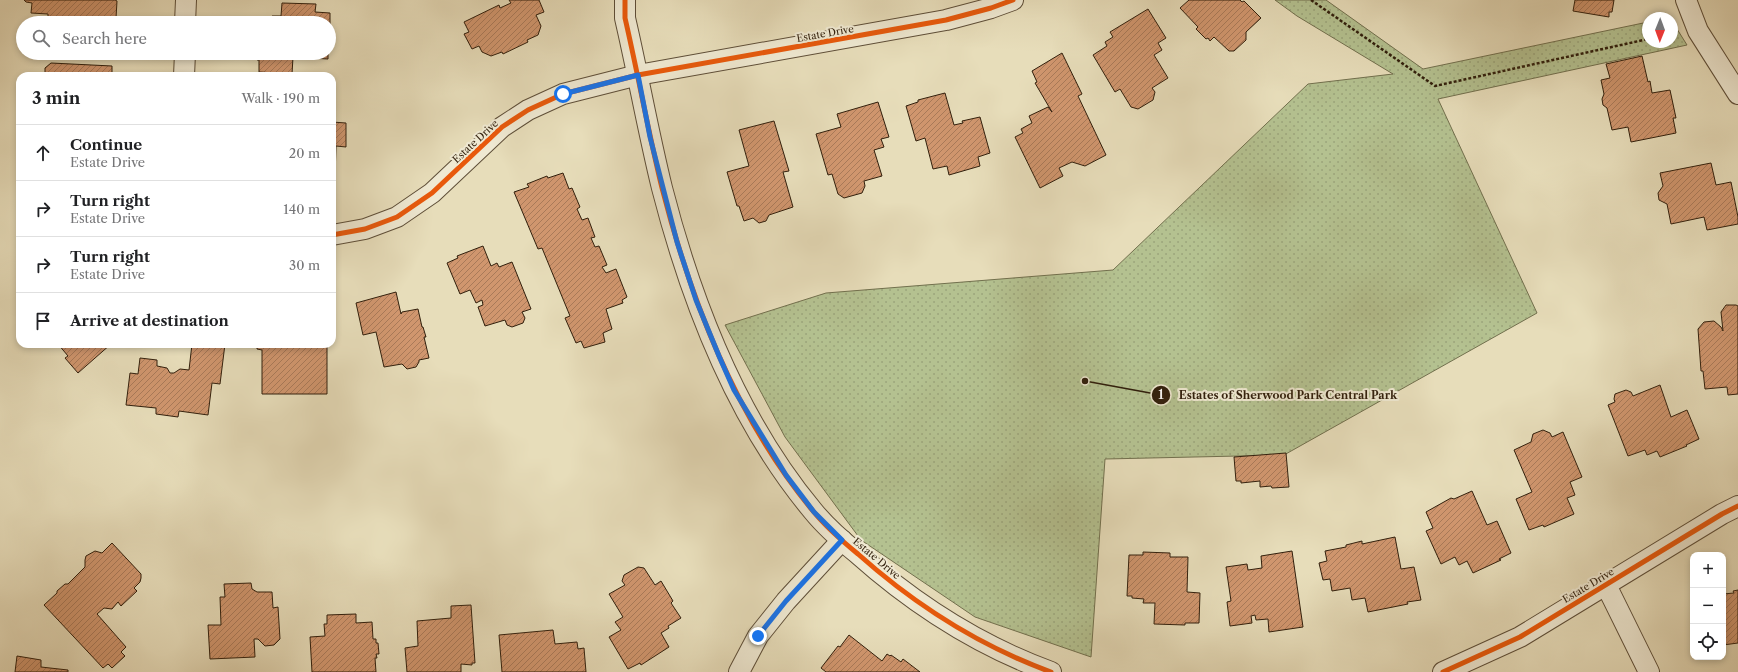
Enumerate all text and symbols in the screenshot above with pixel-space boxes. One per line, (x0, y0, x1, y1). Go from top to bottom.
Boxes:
north arrow (1642, 12, 1678, 48)
search box (16, 16, 336, 60)
street label: Estate Drive (795, 22, 855, 45)
icon: search (30, 27, 52, 49)
text: Search here (62, 29, 147, 48)
route start (554, 85, 572, 103)
text: 3 min (32, 88, 81, 108)
text: Walk · 190 m (241, 90, 320, 106)
street label: Estate Drive (450, 117, 501, 166)
text: Continue (70, 135, 142, 154)
icon: ahead (32, 142, 54, 164)
text: 20 m (289, 145, 320, 161)
text: Estate Drive (70, 154, 145, 170)
text: Turn right (70, 191, 150, 210)
icon: right (32, 198, 54, 220)
text: 140 m (283, 201, 320, 217)
text: Estate Drive (70, 210, 145, 226)
text: Turn right (70, 247, 150, 266)
icon: right (32, 254, 54, 276)
text: 30 m (289, 257, 320, 273)
text: Estate Drive (70, 266, 145, 282)
icon: arrive (32, 310, 54, 332)
text: Arrive at destination (70, 311, 229, 330)
callout: Estates of Sherwood Park Central Park (1151, 383, 1406, 406)
text: 1 (1158, 387, 1164, 402)
text: Estates of Sherwood Park Central Park (1179, 388, 1398, 402)
street label: Estate Drive (850, 535, 903, 582)
map controls (1690, 552, 1726, 660)
button: + (1690, 552, 1726, 588)
street label: Estate Drive (1560, 565, 1617, 606)
button: − (1690, 588, 1726, 624)
button: locate (1690, 624, 1726, 660)
route end (749, 627, 767, 645)

